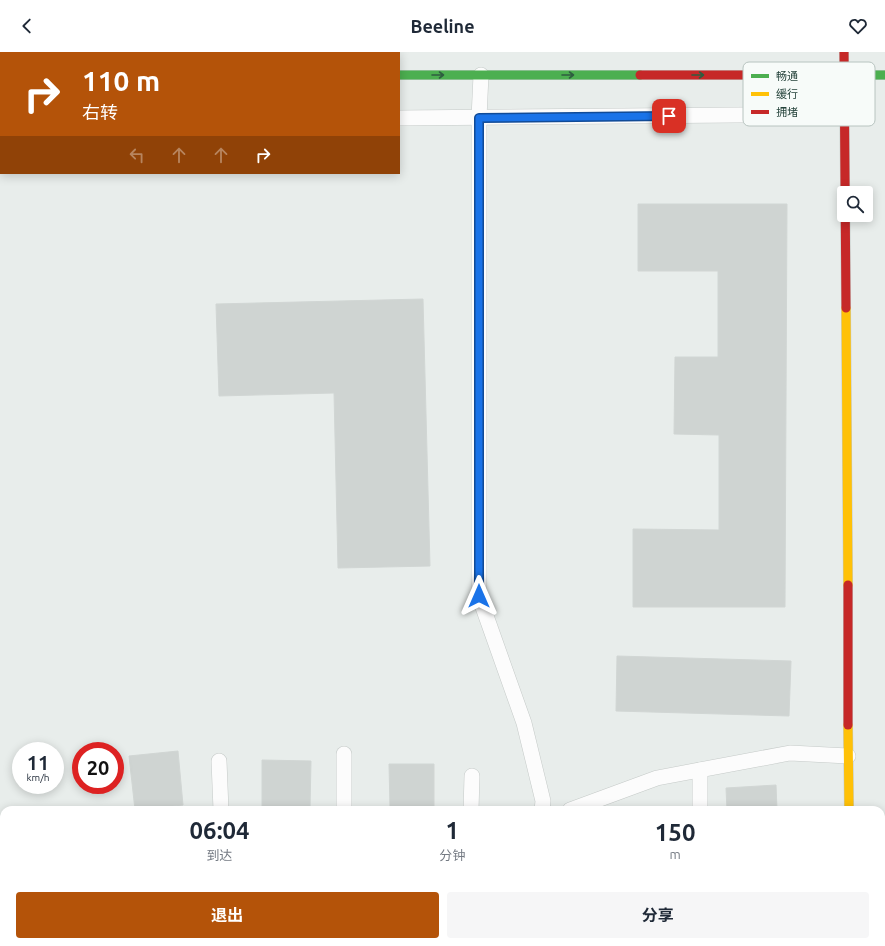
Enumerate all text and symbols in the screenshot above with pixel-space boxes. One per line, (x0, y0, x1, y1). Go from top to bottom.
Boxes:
icon: back (16, 15, 38, 37)
icon: heart (847, 15, 869, 37)
text: Beeline (410, 16, 475, 36)
legend (743, 62, 875, 126)
text: 110 m (82, 65, 160, 96)
icon: right (16, 68, 68, 120)
text: 畅通 (776, 70, 798, 82)
one-way arrow (431, 71, 444, 79)
one-way arrow (561, 71, 574, 79)
one-way arrow (691, 71, 704, 79)
text: 缓行 (776, 88, 798, 100)
pin (652, 99, 686, 133)
text: 右转 (82, 102, 118, 122)
icon: arrive (658, 105, 680, 127)
text: 拥堵 (776, 106, 798, 118)
icon: left (126, 144, 148, 166)
icon: ahead (168, 144, 190, 166)
icon: ahead (210, 144, 232, 166)
icon: right (252, 144, 274, 166)
map controls (837, 186, 873, 222)
button: search (837, 186, 873, 222)
position arrow (458, 575, 500, 617)
speed limit sign: 20 (72, 742, 124, 794)
text: 11 (27, 751, 49, 774)
text: km/h (26, 772, 50, 783)
text: 06:04 (190, 817, 250, 844)
text: 1 (445, 817, 459, 844)
text: 150 (655, 819, 695, 846)
text: m (670, 847, 681, 861)
text: 到达 (207, 848, 233, 862)
text: 分钟 (439, 848, 465, 862)
button: 退出 (16, 892, 439, 938)
button: 分享 (447, 892, 869, 938)

